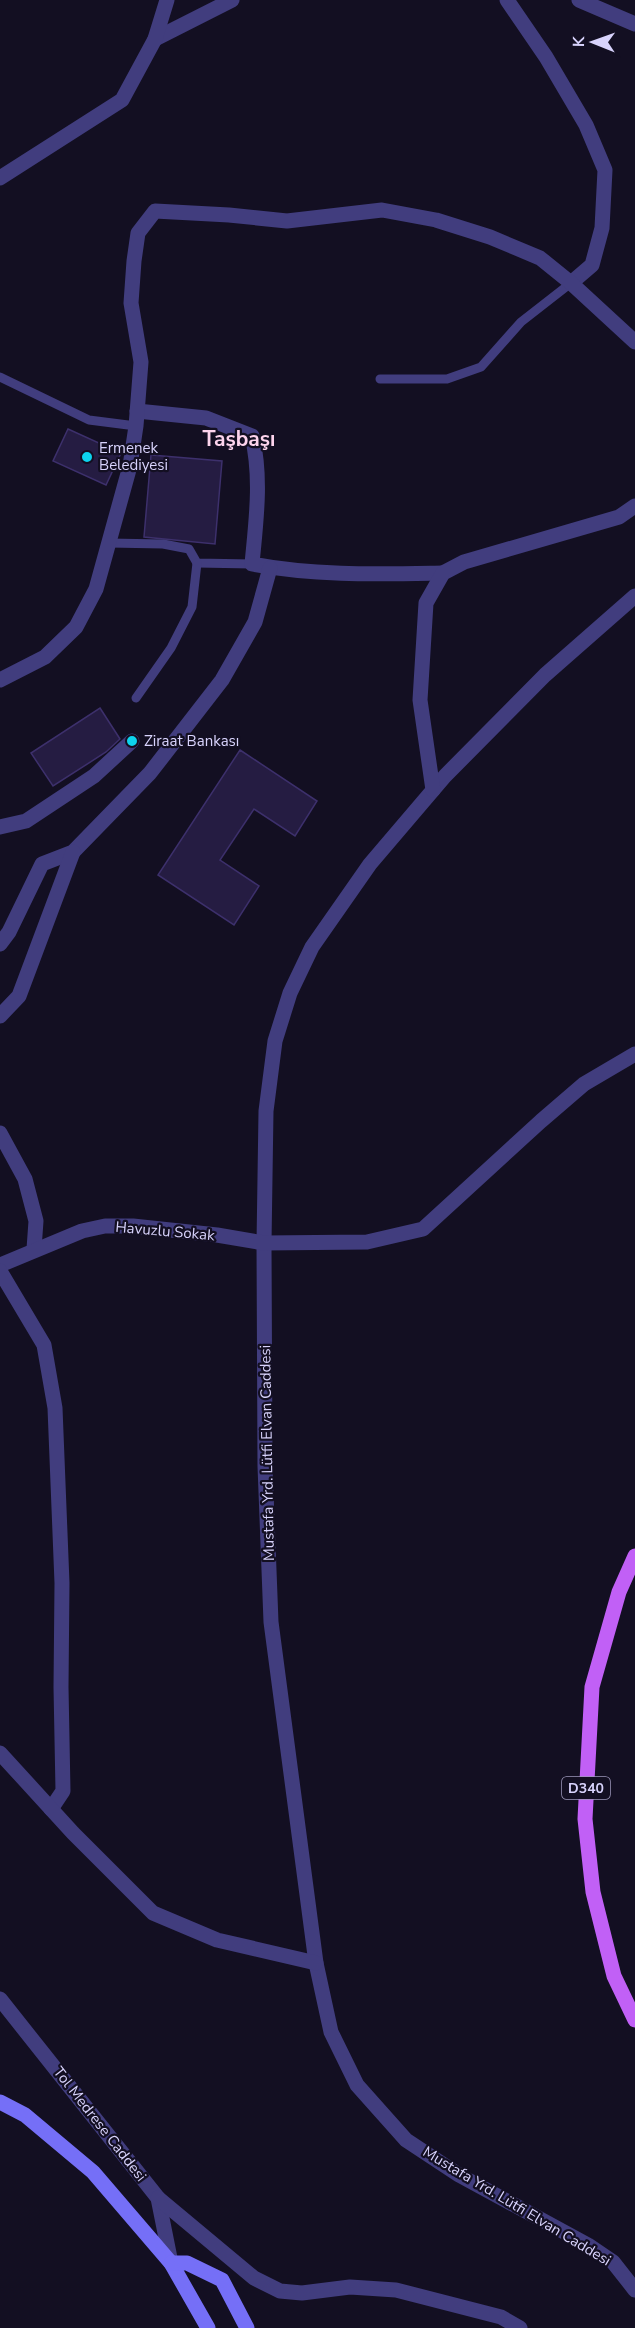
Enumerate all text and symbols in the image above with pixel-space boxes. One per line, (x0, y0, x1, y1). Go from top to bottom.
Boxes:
north arrow (563, 12, 623, 72)
text: K (568, 35, 590, 47)
district label: Taşbaşı (203, 425, 275, 453)
place label: Ermenek Belediyesi (99, 438, 168, 475)
marker: Ermenek Belediyesi (80, 450, 94, 464)
place label: Ziraat Bankası (144, 731, 239, 751)
marker: Ziraat Bankası (125, 734, 139, 748)
street label: Havuzlu Sokak (115, 1217, 216, 1245)
street label: Mustafa Yrd. Lütfi Elvan Caddesi (255, 1345, 279, 1561)
road number: D340 (562, 1777, 610, 1799)
street label: Tol Medrese Caddesi (49, 2063, 151, 2185)
street label: Mustafa Yrd. Lütfi Elvan Caddesi (419, 2142, 615, 2270)

